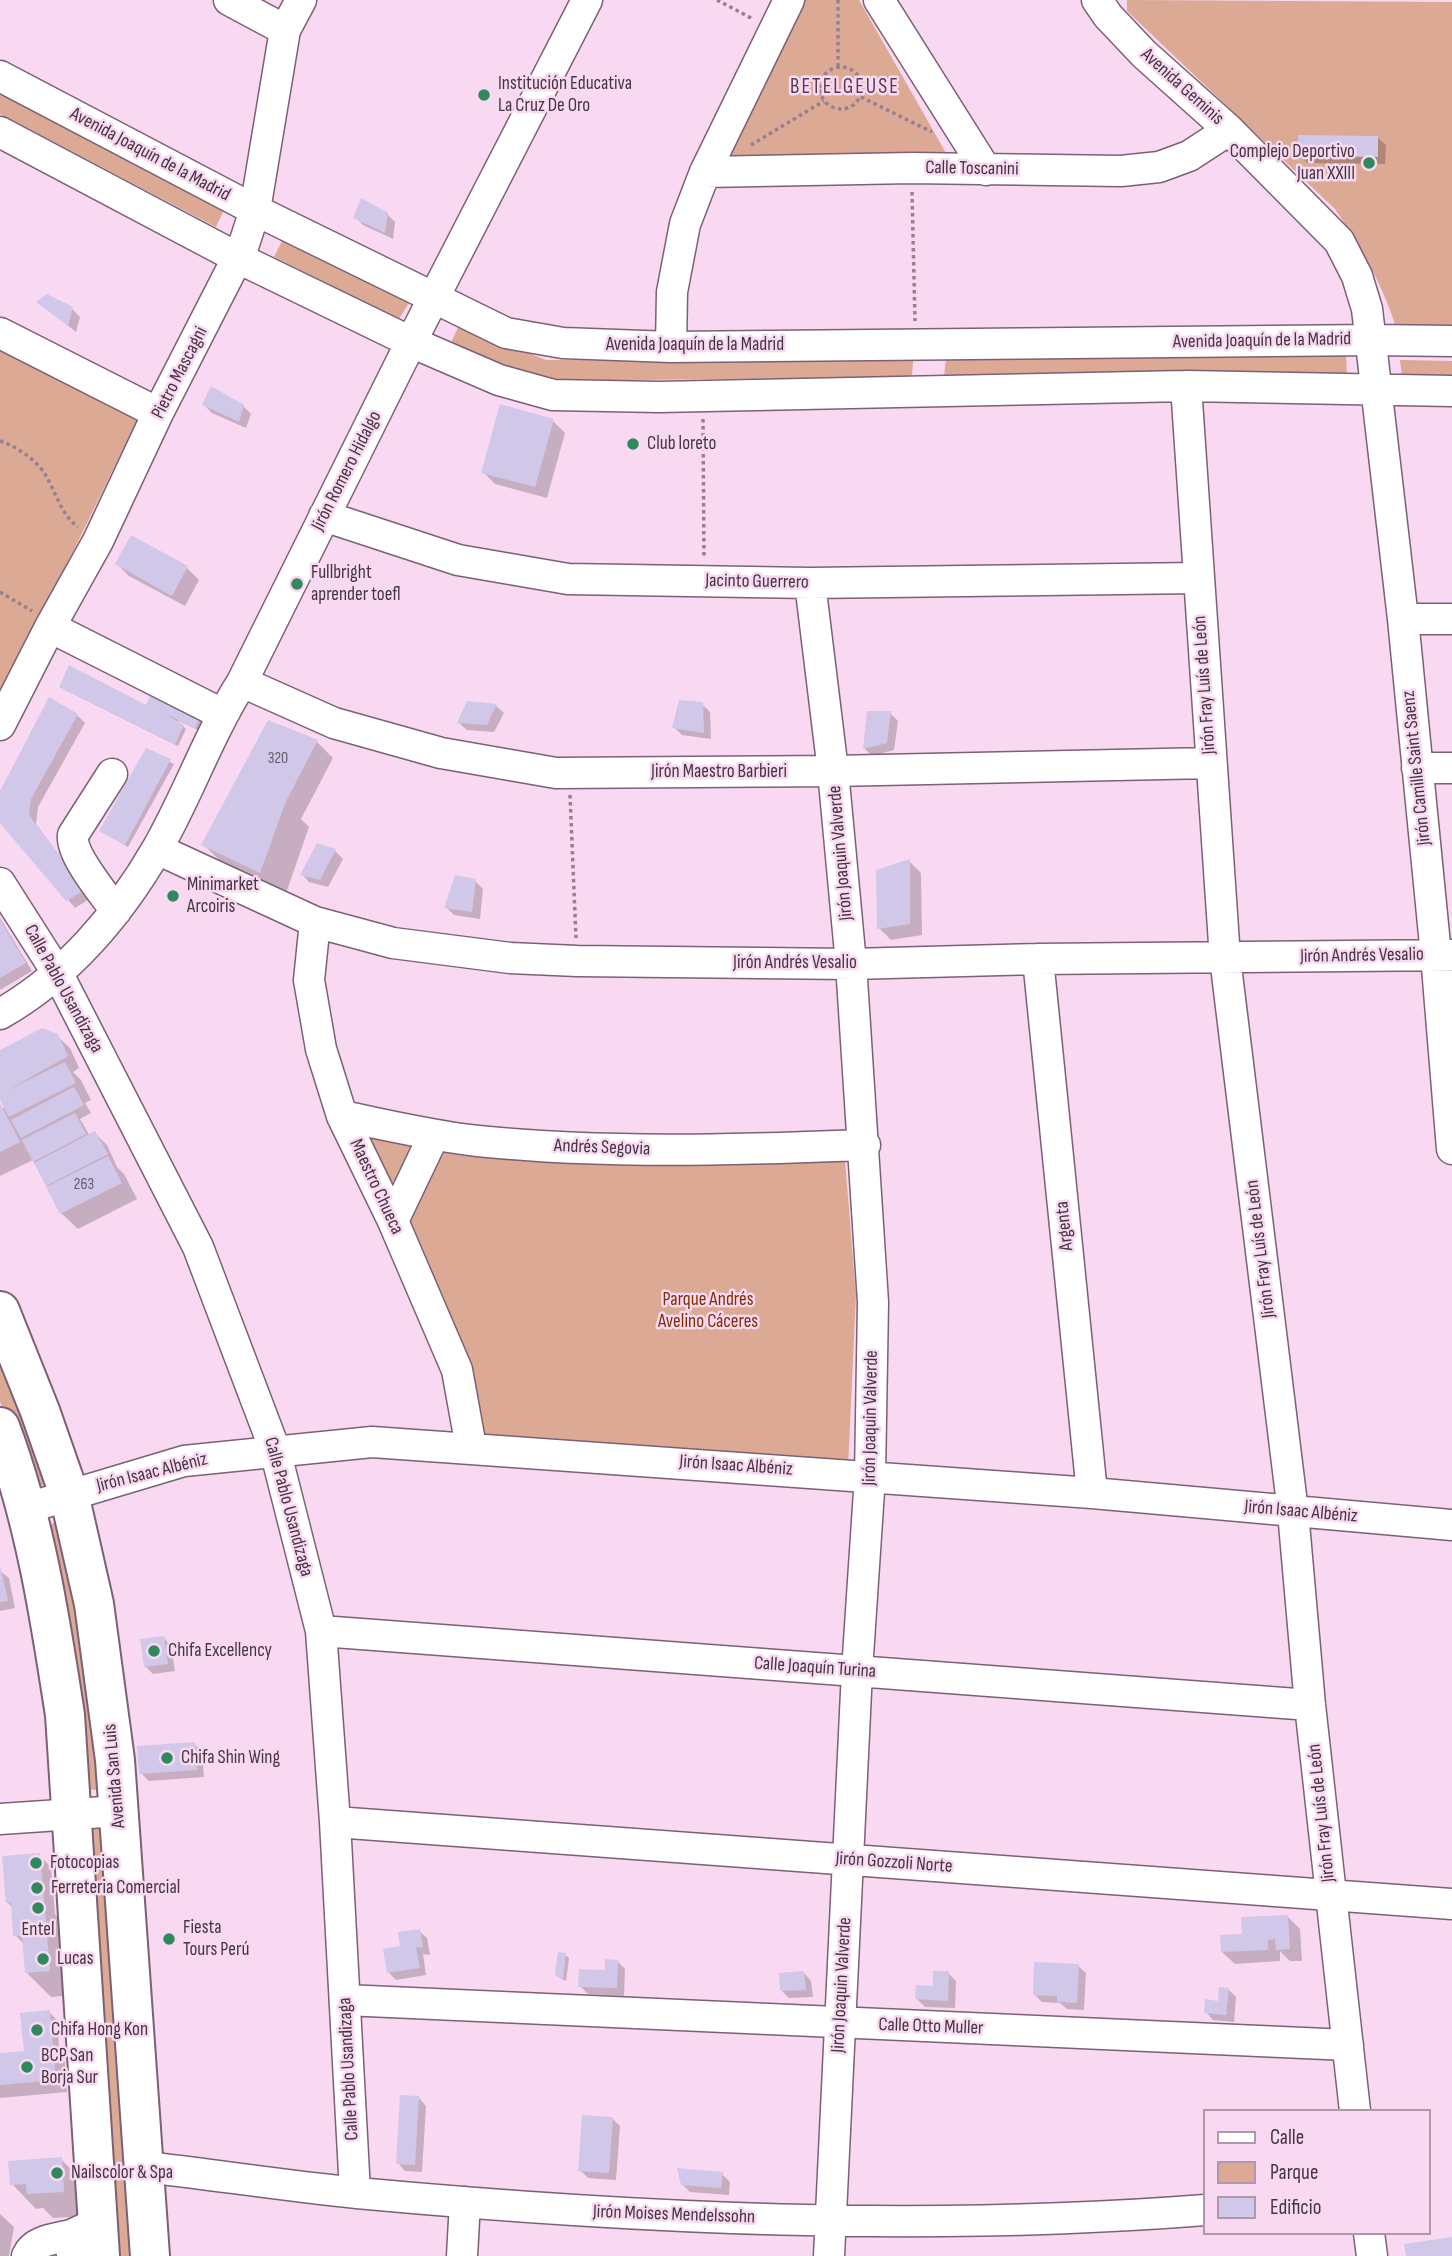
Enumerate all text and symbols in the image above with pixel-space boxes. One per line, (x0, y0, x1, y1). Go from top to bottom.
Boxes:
street label: Avenida Geminis (1136, 44, 1228, 130)
place label: Institución Educativa La Cruz De Oro (498, 73, 632, 117)
district label: BETELGEUSE (791, 75, 899, 101)
marker: Institución Educativa La Cruz De Oro (476, 87, 492, 103)
street label: Avenida Joaquín de la Madrid (66, 103, 234, 207)
place label: Complejo Deportivo Juan XXIII (1230, 141, 1355, 185)
marker: Complejo Deportivo Juan XXIII (1361, 155, 1377, 171)
street label: Calle Toscanini (925, 157, 1019, 181)
street label: Pietro Mascagni (147, 323, 213, 423)
street label: Avenida Joaquín de la Madrid (1173, 328, 1351, 354)
street label: Avenida Joaquín de la Madrid (606, 334, 784, 356)
street label: Jirón Romero Hidalgo (307, 407, 387, 535)
place label: Club loreto (647, 433, 716, 455)
marker: Club loreto (625, 436, 641, 452)
place label: Fullbright aprender toefl (311, 562, 401, 606)
street label: Jacinto Guerrero (705, 570, 809, 594)
marker: Fullbright aprender toefl (289, 576, 305, 592)
street label: Jirón Fray Luís de León (1189, 615, 1221, 755)
street label: Jirón Camille Saint Saenz (1398, 690, 1436, 846)
house number: 320 (268, 749, 288, 769)
street label: Jirón Maestro Barbieri (651, 761, 787, 783)
street label: Jirón Joaquin Valverde (824, 784, 858, 922)
place label: Minimarket Arcoiris (187, 874, 259, 918)
marker: Minimarket Arcoiris (165, 888, 181, 904)
street label: Calle Pablo Usandizaga (18, 921, 108, 1057)
street label: Jirón Andrés Vesalio (1300, 944, 1424, 968)
street label: Jirón Andrés Vesalio (733, 952, 857, 974)
street label: Andrés Segovia (553, 1135, 651, 1161)
street label: Maestro Chueca (344, 1136, 408, 1238)
house number: 263 (74, 1175, 94, 1195)
street label: Jirón Fray Luís de León (1241, 1179, 1281, 1319)
street label: Argenta (1051, 1200, 1079, 1252)
park label: Parque Andrés Avelino Cáceres (658, 1289, 758, 1333)
street label: Jirón Joaquin Valverde (858, 1350, 884, 1486)
street label: Calle Pablo Usandizaga (258, 1435, 318, 1579)
street label: Jirón Isaac Albéniz (94, 1448, 210, 1498)
street label: Jirón Isaac Albéniz (679, 1451, 793, 1481)
street label: Jirón Isaac Albéniz (1244, 1496, 1358, 1528)
place label: Chifa Excellency (168, 1640, 272, 1662)
marker: Chifa Excellency (146, 1643, 162, 1659)
street label: Calle Joaquín Turina (753, 1652, 877, 1684)
street label: Avenida San Luis (99, 1723, 131, 1829)
street label: Jirón Fray Luís de León (1303, 1743, 1341, 1883)
place label: Chifa Shin Wing (181, 1747, 280, 1769)
marker: Chifa Shin Wing (159, 1750, 175, 1766)
street label: Jirón Gozzoli Norte (835, 1848, 953, 1878)
place label: Fotocopias (50, 1852, 119, 1874)
marker: Fotocopias (28, 1855, 44, 1871)
place label: Ferreteria Comercial (51, 1877, 180, 1899)
marker: Ferreteria Comercial (29, 1880, 45, 1896)
marker: Entel (30, 1900, 46, 1916)
place label: Fiesta Tours Perú (183, 1917, 249, 1961)
street label: Jirón Joaquin Valverde (827, 1917, 857, 2053)
place label: Entel (22, 1919, 54, 1941)
marker: Fiesta Tours Perú (161, 1931, 177, 1947)
place label: Lucas (57, 1948, 93, 1970)
marker: Lucas (35, 1951, 51, 1967)
street label: Calle Pablo Usandizaga (334, 1997, 364, 2141)
street label: Calle Otto Muller (878, 2014, 984, 2040)
place label: Chifa Hong Kon (51, 2019, 148, 2041)
marker: Chifa Hong Kon (29, 2022, 45, 2038)
place label: BCP San Borja Sur (41, 2045, 98, 2089)
marker: BCP San Borja Sur (19, 2059, 35, 2075)
legend (1204, 2109, 1431, 2235)
text: Calle (1270, 2125, 1304, 2150)
text: Parque (1270, 2160, 1318, 2185)
place label: Nailscolor & Spa (71, 2162, 173, 2184)
marker: Nailscolor & Spa (49, 2165, 65, 2181)
text: Edificio (1270, 2195, 1321, 2220)
street label: Jirón Moises Mendelssohn (592, 2201, 756, 2229)

